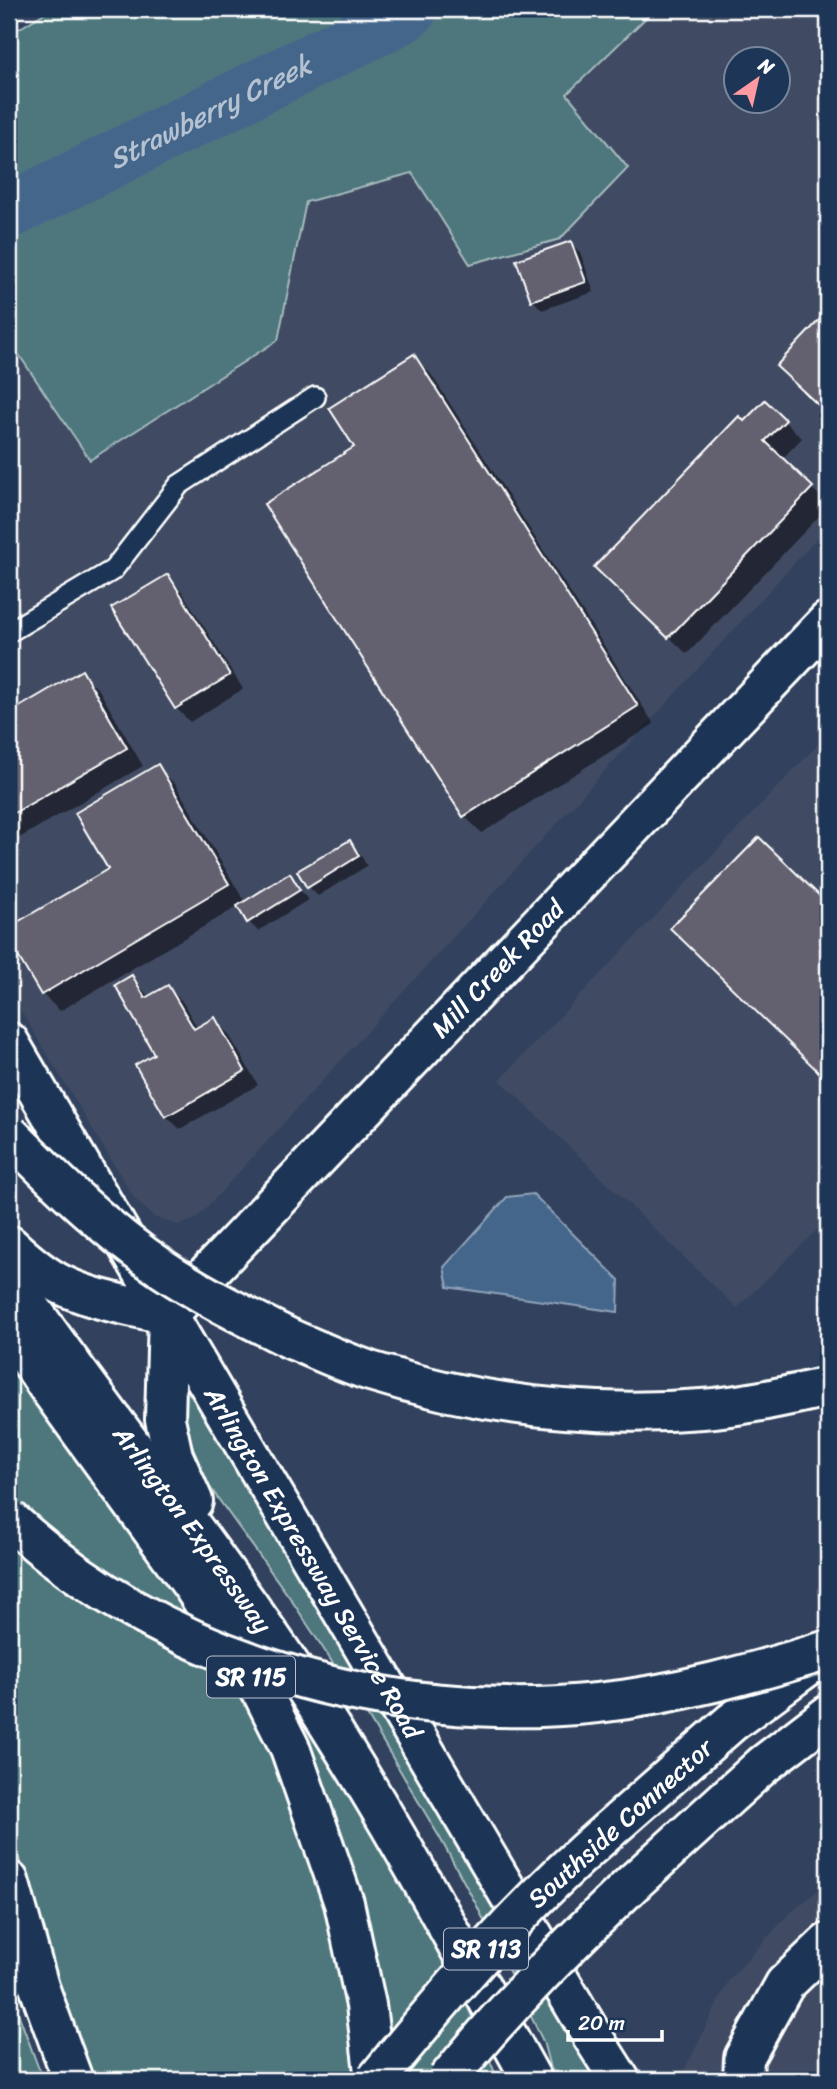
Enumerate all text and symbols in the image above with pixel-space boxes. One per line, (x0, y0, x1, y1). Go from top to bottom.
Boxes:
water label: Strawberry Creek (99, 39, 322, 183)
north arrow (722, 46, 792, 116)
text: N (751, 48, 782, 84)
street label: Mill Creek Road (419, 886, 577, 1049)
street label: Arlington Expressway Service Road (191, 1376, 437, 1750)
street label: Arlington Expressway (100, 1414, 285, 1643)
road number: SR 115 (207, 1657, 295, 1698)
street label: Southside Connector (516, 1725, 725, 1920)
road number: SR 113 (444, 1928, 528, 1970)
scale bar (568, 1998, 662, 2042)
text: 20 m (578, 2004, 625, 2042)

